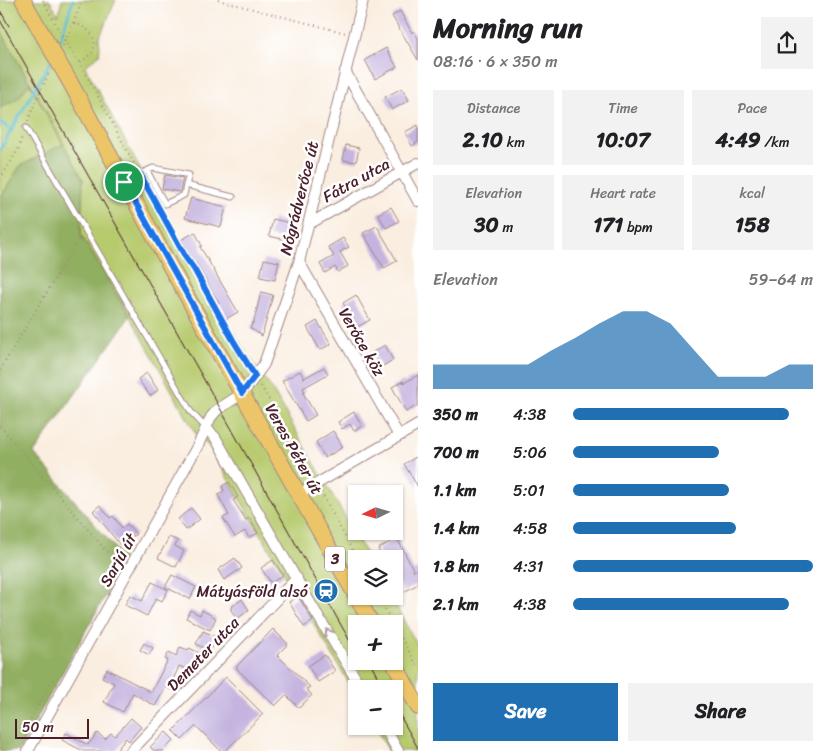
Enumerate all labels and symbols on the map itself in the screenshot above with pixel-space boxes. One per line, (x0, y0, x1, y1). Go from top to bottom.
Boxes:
street label: Nógrádverőce út (271, 138, 327, 258)
street label: Fátra utca (317, 149, 395, 211)
pin (103, 161, 145, 203)
street label: Verőce köz (331, 302, 394, 382)
street label: Veres Péter út (257, 398, 331, 500)
north arrow (348, 485, 402, 540)
street label: Sarjú út (91, 527, 145, 592)
road number: 3 (325, 546, 345, 572)
place label: Mátyásföld alsó (197, 577, 309, 606)
station icon: Mátyásföld alsó (313, 578, 339, 604)
street label: Demeter utca (159, 609, 247, 698)
one-way arrow (325, 628, 335, 637)
scale bar (15, 716, 89, 739)

